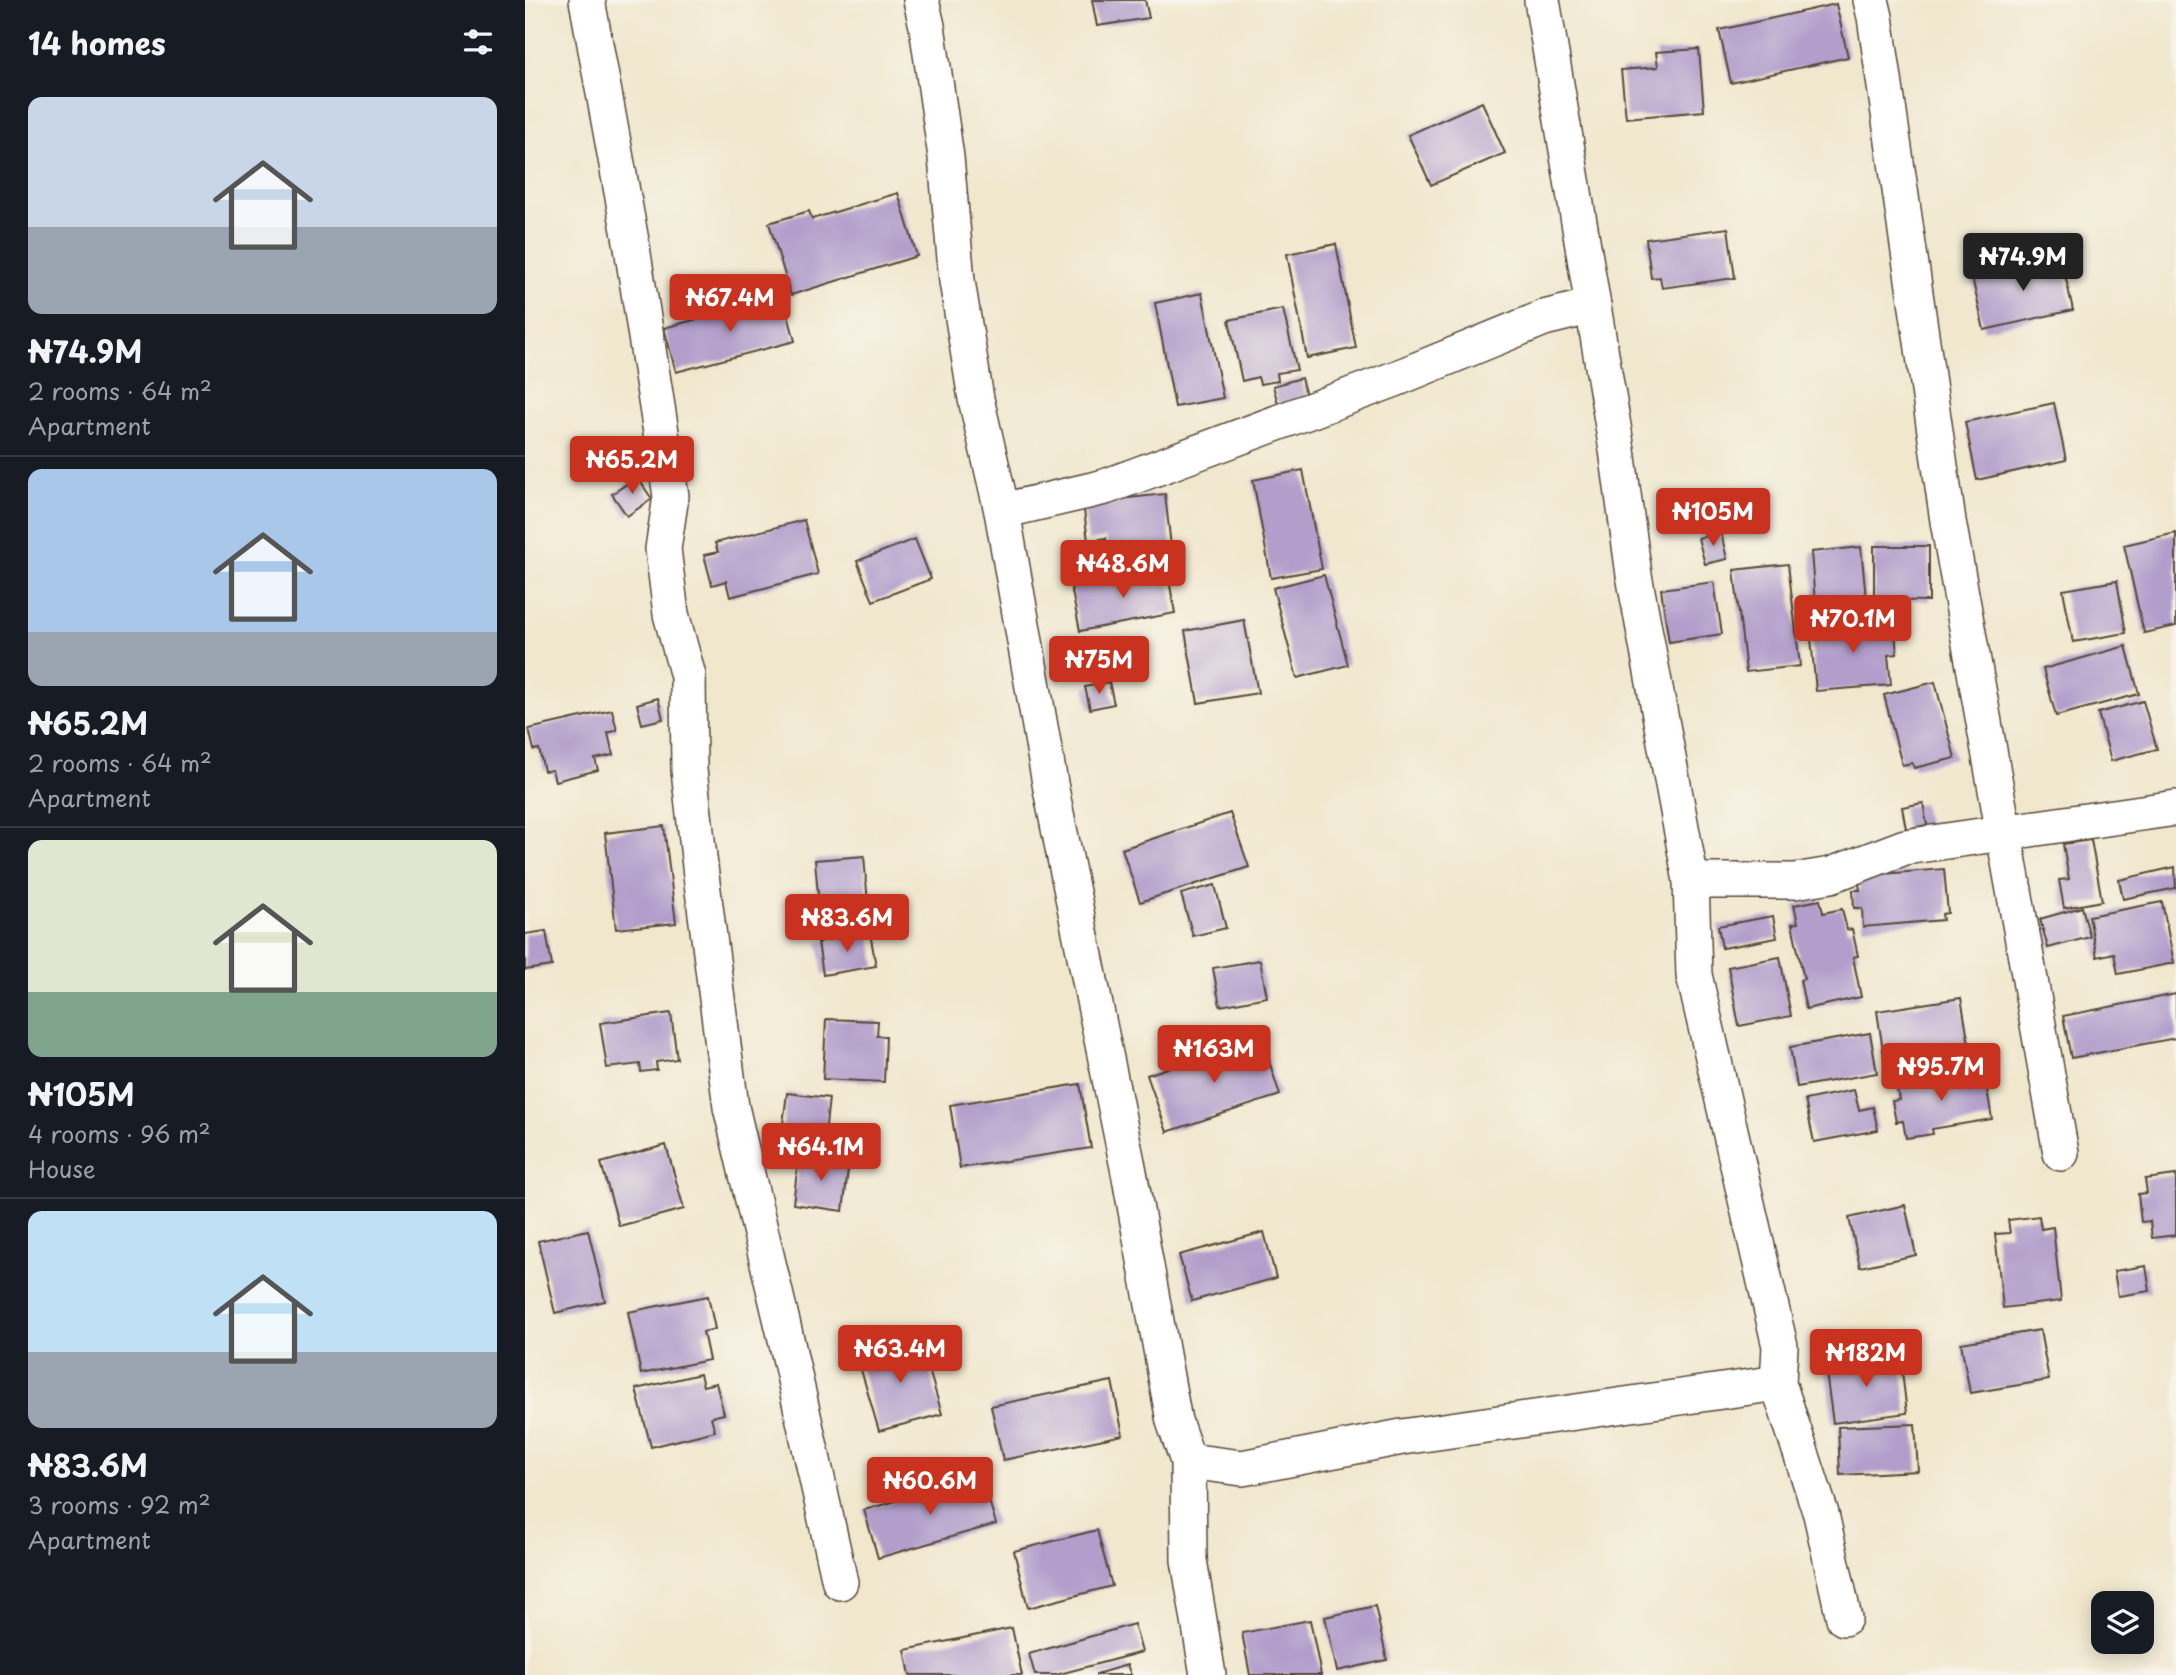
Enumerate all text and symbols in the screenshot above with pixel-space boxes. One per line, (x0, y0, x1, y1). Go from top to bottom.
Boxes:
text: 14 homes (28, 20, 166, 65)
icon: filters (459, 23, 497, 61)
icon: home (200, 142, 326, 268)
pin: ₦74.9M (1966, 233, 2080, 293)
text: ₦74.9M (1979, 238, 2067, 273)
pin: ₦67.4M (673, 274, 787, 334)
text: ₦67.4M (686, 279, 774, 314)
text: ₦74.9M (28, 328, 142, 373)
text: 2 rooms · 64 m² (28, 373, 212, 408)
text: Apartment (28, 408, 151, 443)
pin: ₦65.2M (575, 436, 689, 496)
text: ₦65.2M (586, 441, 678, 476)
pin: ₦105M (1664, 489, 1762, 548)
text: ₦105M (1672, 493, 1754, 528)
icon: home (200, 514, 326, 640)
pin: ₦48.6M (1066, 540, 1180, 600)
text: ₦48.6M (1077, 545, 1169, 580)
pin: ₦70.1M (1796, 596, 1910, 655)
text: ₦70.1M (1810, 600, 1896, 635)
pin: ₦75M (1058, 636, 1140, 696)
text: ₦75M (1065, 641, 1133, 676)
text: ₦65.2M (28, 700, 148, 745)
text: 2 rooms · 64 m² (28, 745, 212, 780)
text: Apartment (28, 780, 151, 815)
icon: home (200, 885, 326, 1011)
pin: ₦83.6M (790, 894, 904, 954)
text: ₦83.6M (801, 899, 893, 934)
pin: ₦163M (1165, 1026, 1263, 1085)
text: ₦163M (1174, 1030, 1254, 1065)
pin: ₦95.7M (1884, 1044, 1998, 1103)
text: ₦95.7M (1897, 1048, 1985, 1083)
text: ₦105M (28, 1071, 135, 1116)
text: 4 rooms · 96 m² (28, 1116, 211, 1151)
pin: ₦64.1M (764, 1124, 878, 1183)
text: ₦64.1M (778, 1128, 864, 1163)
text: House (28, 1151, 95, 1186)
icon: home (200, 1256, 326, 1382)
pin: ₦63.4M (843, 1326, 957, 1385)
text: ₦63.4M (854, 1330, 946, 1365)
pin: ₦182M (1817, 1330, 1915, 1389)
text: ₦182M (1826, 1334, 1906, 1369)
text: ₦83.6M (28, 1442, 148, 1487)
pin: ₦60.6M (873, 1458, 987, 1517)
text: ₦60.6M (883, 1462, 977, 1497)
text: 3 rooms · 92 m² (28, 1487, 211, 1522)
text: Apartment (28, 1522, 151, 1557)
map controls (2091, 1591, 2154, 1654)
button: layers (2091, 1591, 2154, 1654)

